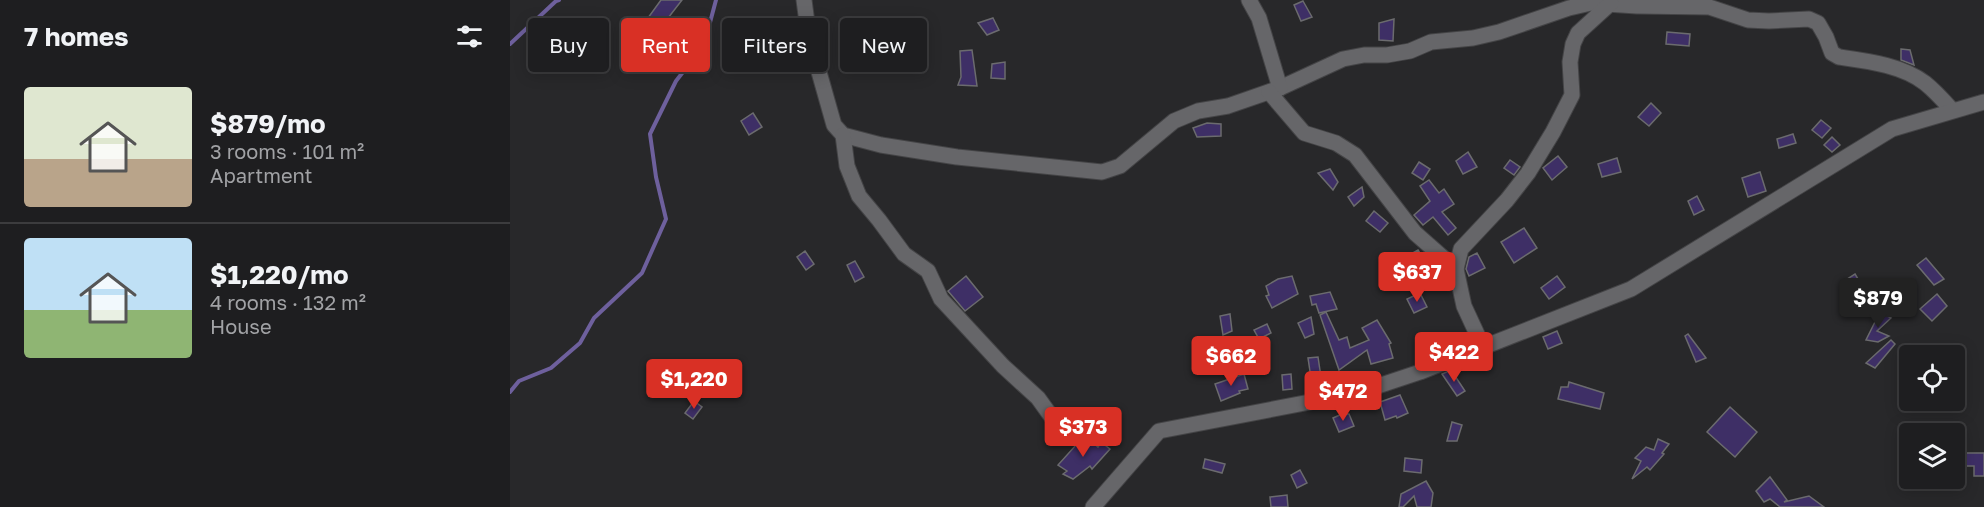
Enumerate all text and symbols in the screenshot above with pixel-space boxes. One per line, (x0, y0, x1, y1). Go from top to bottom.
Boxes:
chip: Buy (528, 18, 609, 72)
chip: Rent (621, 18, 710, 72)
chip: Filters (722, 18, 828, 72)
chip: New (840, 18, 927, 72)
icon: filters (453, 20, 486, 53)
text: 7 homes (24, 21, 129, 52)
text: $879/mo (210, 108, 326, 139)
icon: home (72, 111, 144, 183)
text: 3 rooms · 101 m² (210, 139, 364, 163)
text: Apartment (210, 163, 313, 187)
pin: $637 (1381, 252, 1453, 303)
text: $1,220/mo (210, 259, 349, 290)
text: $637 (1392, 259, 1442, 283)
icon: home (72, 262, 144, 334)
pin: $879 (1842, 278, 1914, 329)
text: $879 (1853, 285, 1903, 309)
text: 4 rooms · 132 m² (210, 290, 366, 314)
text: House (210, 314, 272, 338)
pin: $422 (1418, 332, 1490, 383)
pin: $662 (1195, 336, 1267, 387)
text: $422 (1429, 339, 1479, 363)
text: $662 (1206, 343, 1257, 367)
map controls (1899, 345, 1965, 489)
button: locate (1899, 345, 1965, 411)
pin: $1,220 (645, 359, 743, 410)
text: $1,220 (660, 366, 728, 390)
pin: $472 (1307, 371, 1379, 422)
text: $472 (1319, 378, 1368, 402)
pin: $373 (1047, 407, 1119, 458)
text: $373 (1059, 414, 1107, 438)
button: layers (1899, 423, 1965, 489)

